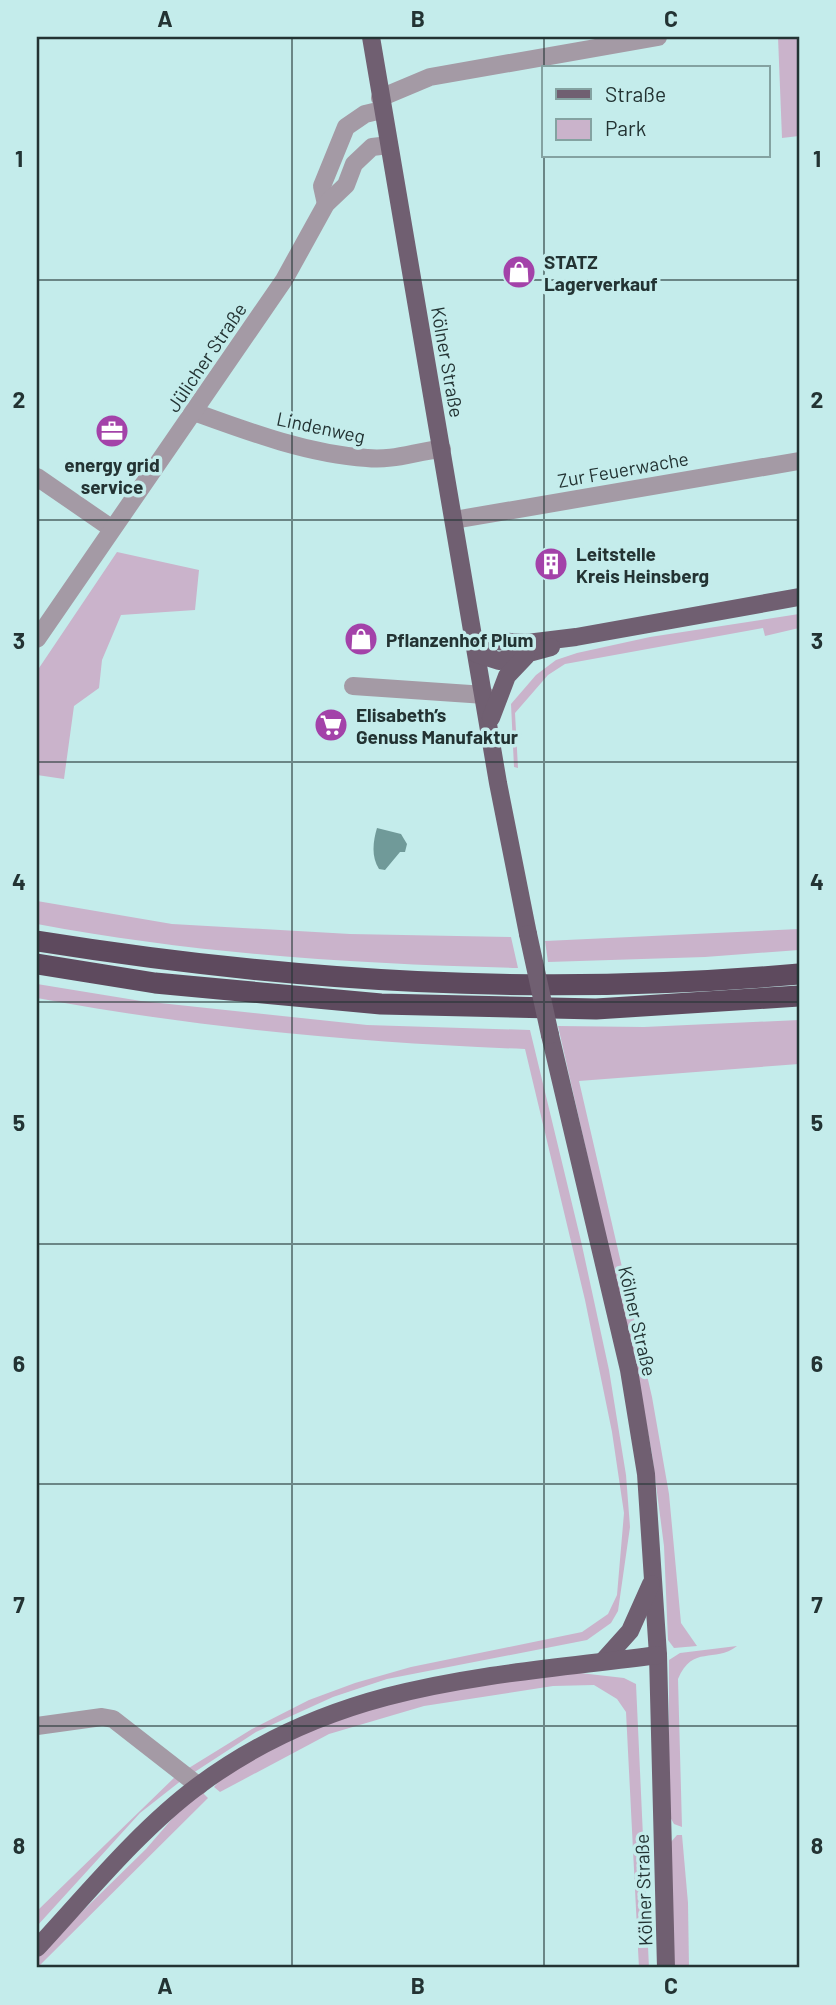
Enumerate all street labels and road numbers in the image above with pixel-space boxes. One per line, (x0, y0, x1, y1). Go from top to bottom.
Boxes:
street label: Jülicher Straße (161, 298, 251, 416)
street label: Kölner Straße (427, 305, 469, 419)
street label: Lindenweg (275, 406, 367, 448)
street label: Zur Feuerwache (556, 446, 690, 492)
street label: Kölner Straße (614, 1264, 662, 1378)
street label: Kölner Straße (630, 1834, 656, 1946)

